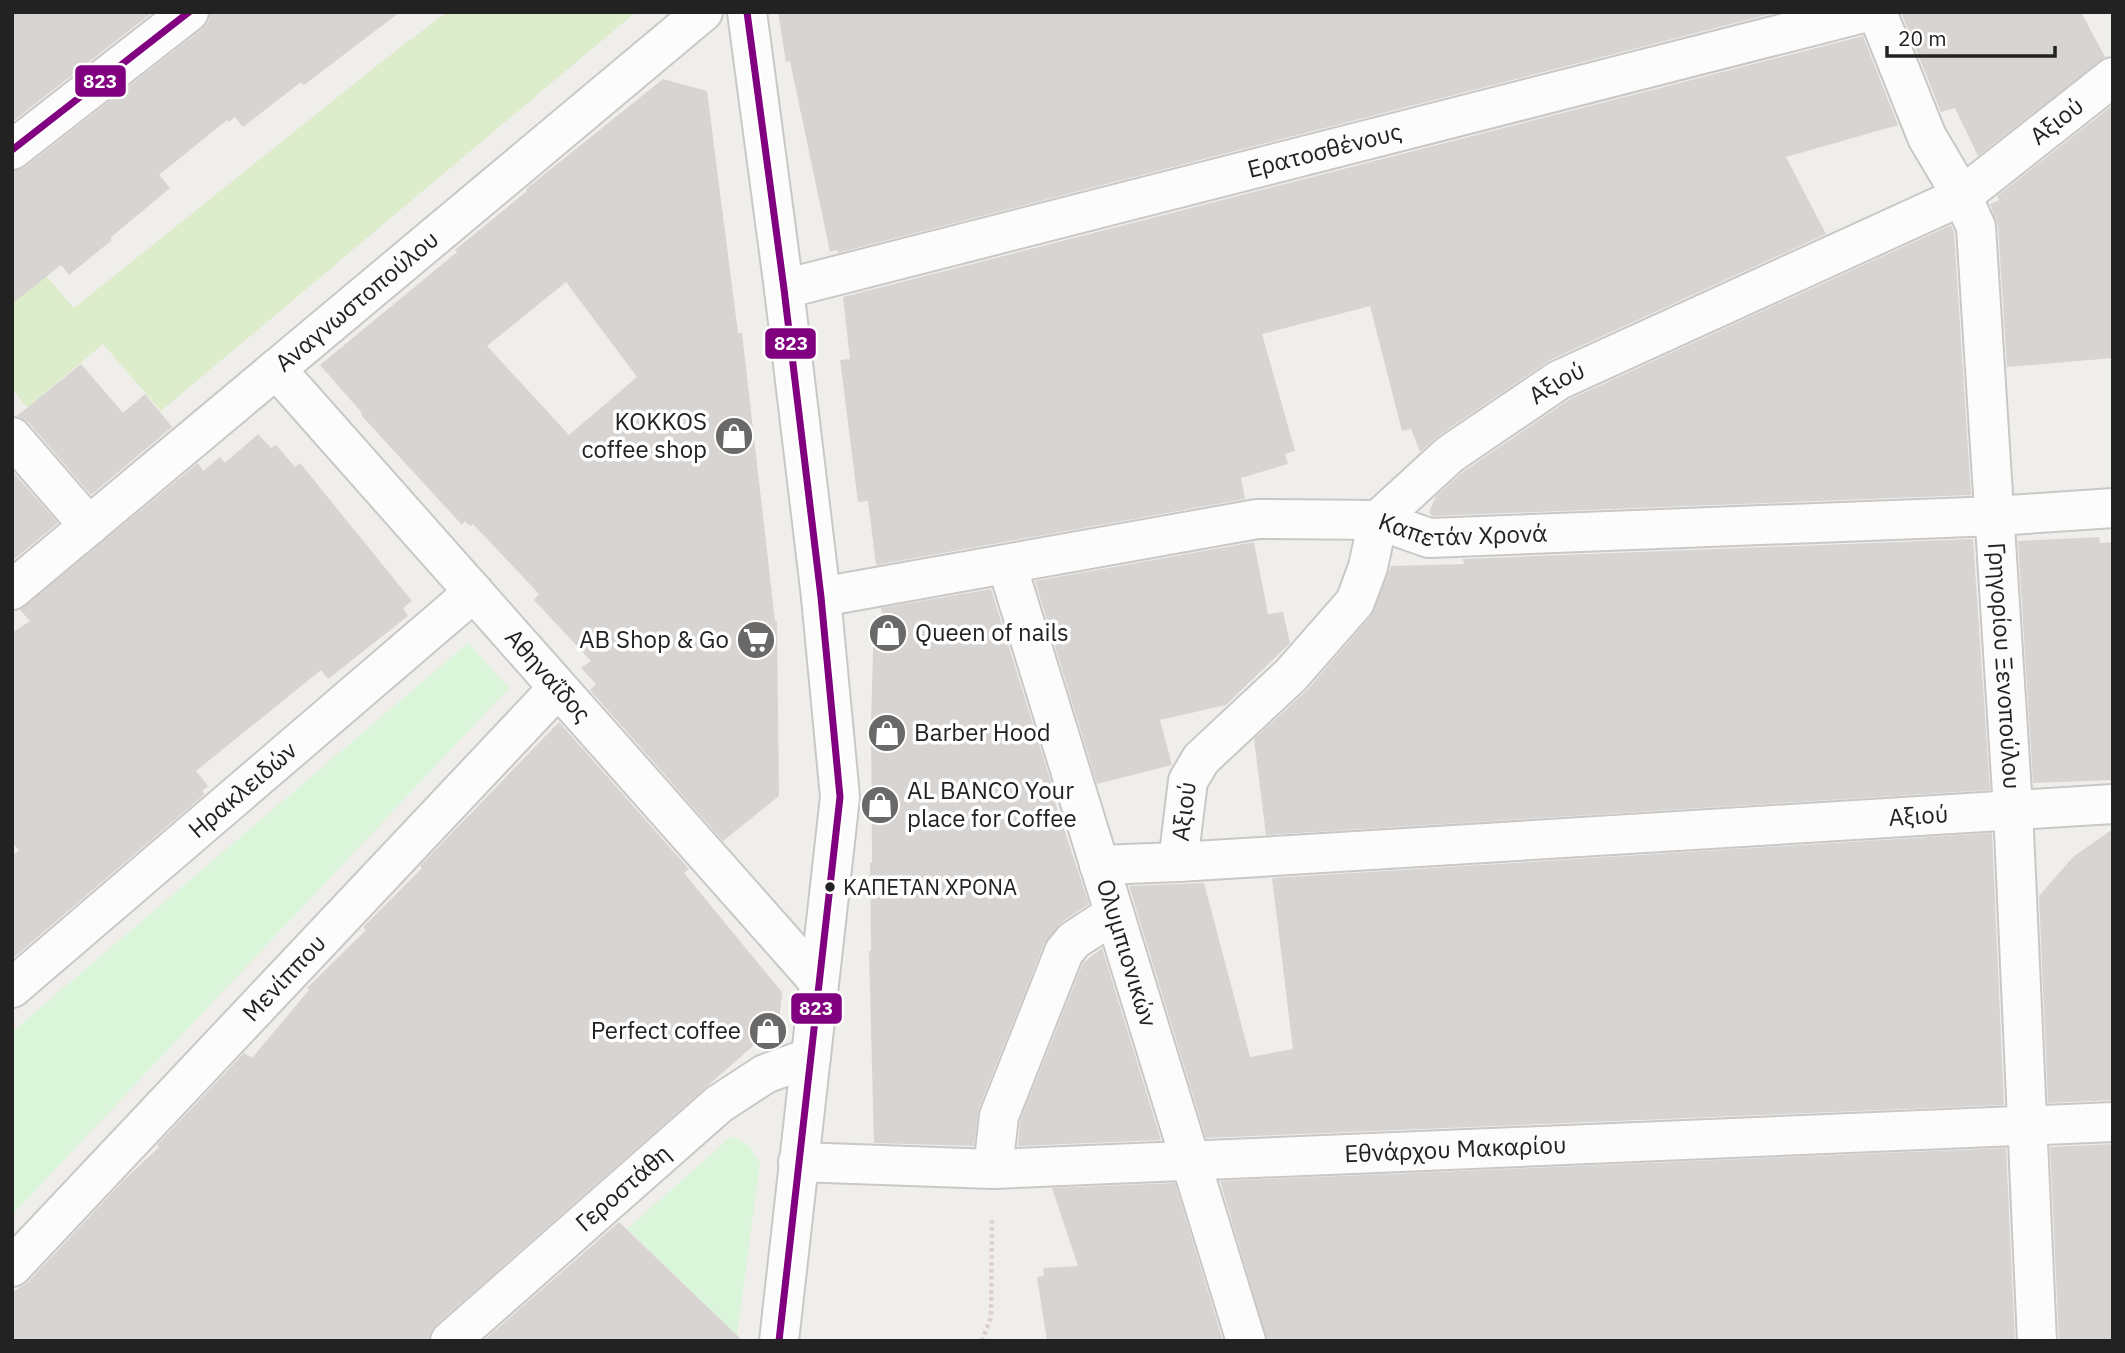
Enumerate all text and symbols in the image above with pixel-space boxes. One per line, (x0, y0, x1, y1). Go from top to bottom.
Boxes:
scale bar (1887, 14, 2055, 58)
text: 20 m (1898, 24, 1947, 52)
line badge: 823 (74, 64, 127, 98)
text: 823 (83, 69, 117, 93)
street label: Αξιού (2023, 89, 2090, 152)
street label: Ερατοσθένους (1244, 115, 1405, 185)
street label: Αναγνωστοπούλου (268, 223, 445, 378)
line badge: 823 (764, 327, 817, 360)
text: 823 (774, 331, 808, 355)
street label: Αξιού (1522, 353, 1590, 411)
place label: KOKKOS coffee shop (582, 405, 707, 465)
shop icon: KOKKOS coffee shop (713, 415, 755, 457)
street label: Καπετάν Χρονά (1375, 504, 1548, 554)
street label: Γρηγορίου Ξενοπούλου (1981, 541, 2029, 790)
shop icon: Queen of nails (867, 612, 909, 654)
place label: Queen of nails (915, 616, 1069, 648)
supermarket icon: AB Shop & Go (735, 619, 777, 661)
street label: Αθηναΐδος (498, 622, 599, 729)
place label: AB Shop & Go (579, 623, 729, 655)
shop icon: Barber Hood (866, 712, 908, 754)
place label: Barber Hood (914, 716, 1051, 748)
street label: Ηρακλειδών (181, 734, 303, 845)
place label: AL BANCO Your place for Coffee (907, 774, 1077, 834)
street label: Αξιού (1164, 780, 1203, 843)
shop icon: AL BANCO Your place for Coffee (859, 784, 901, 826)
street label: Αξιού (1888, 797, 1949, 833)
place label: ΚΑΠΕΤΑΝ ΧΡΟΝΑ (843, 872, 1017, 901)
street label: Ολυμπιονικών (1090, 875, 1165, 1031)
marker: ΚΑΠΕΤΑΝ ΧΡΟΝΑ (823, 880, 837, 894)
street label: Μενίππου (235, 927, 333, 1028)
line badge: 823 (790, 992, 843, 1025)
text: 823 (799, 996, 833, 1020)
shop icon: Perfect coffee (747, 1010, 789, 1052)
place label: Perfect coffee (591, 1014, 741, 1046)
street label: Εθνάρχου Μακαρίου (1344, 1128, 1567, 1169)
street label: Γεροστάθη (568, 1137, 677, 1238)

